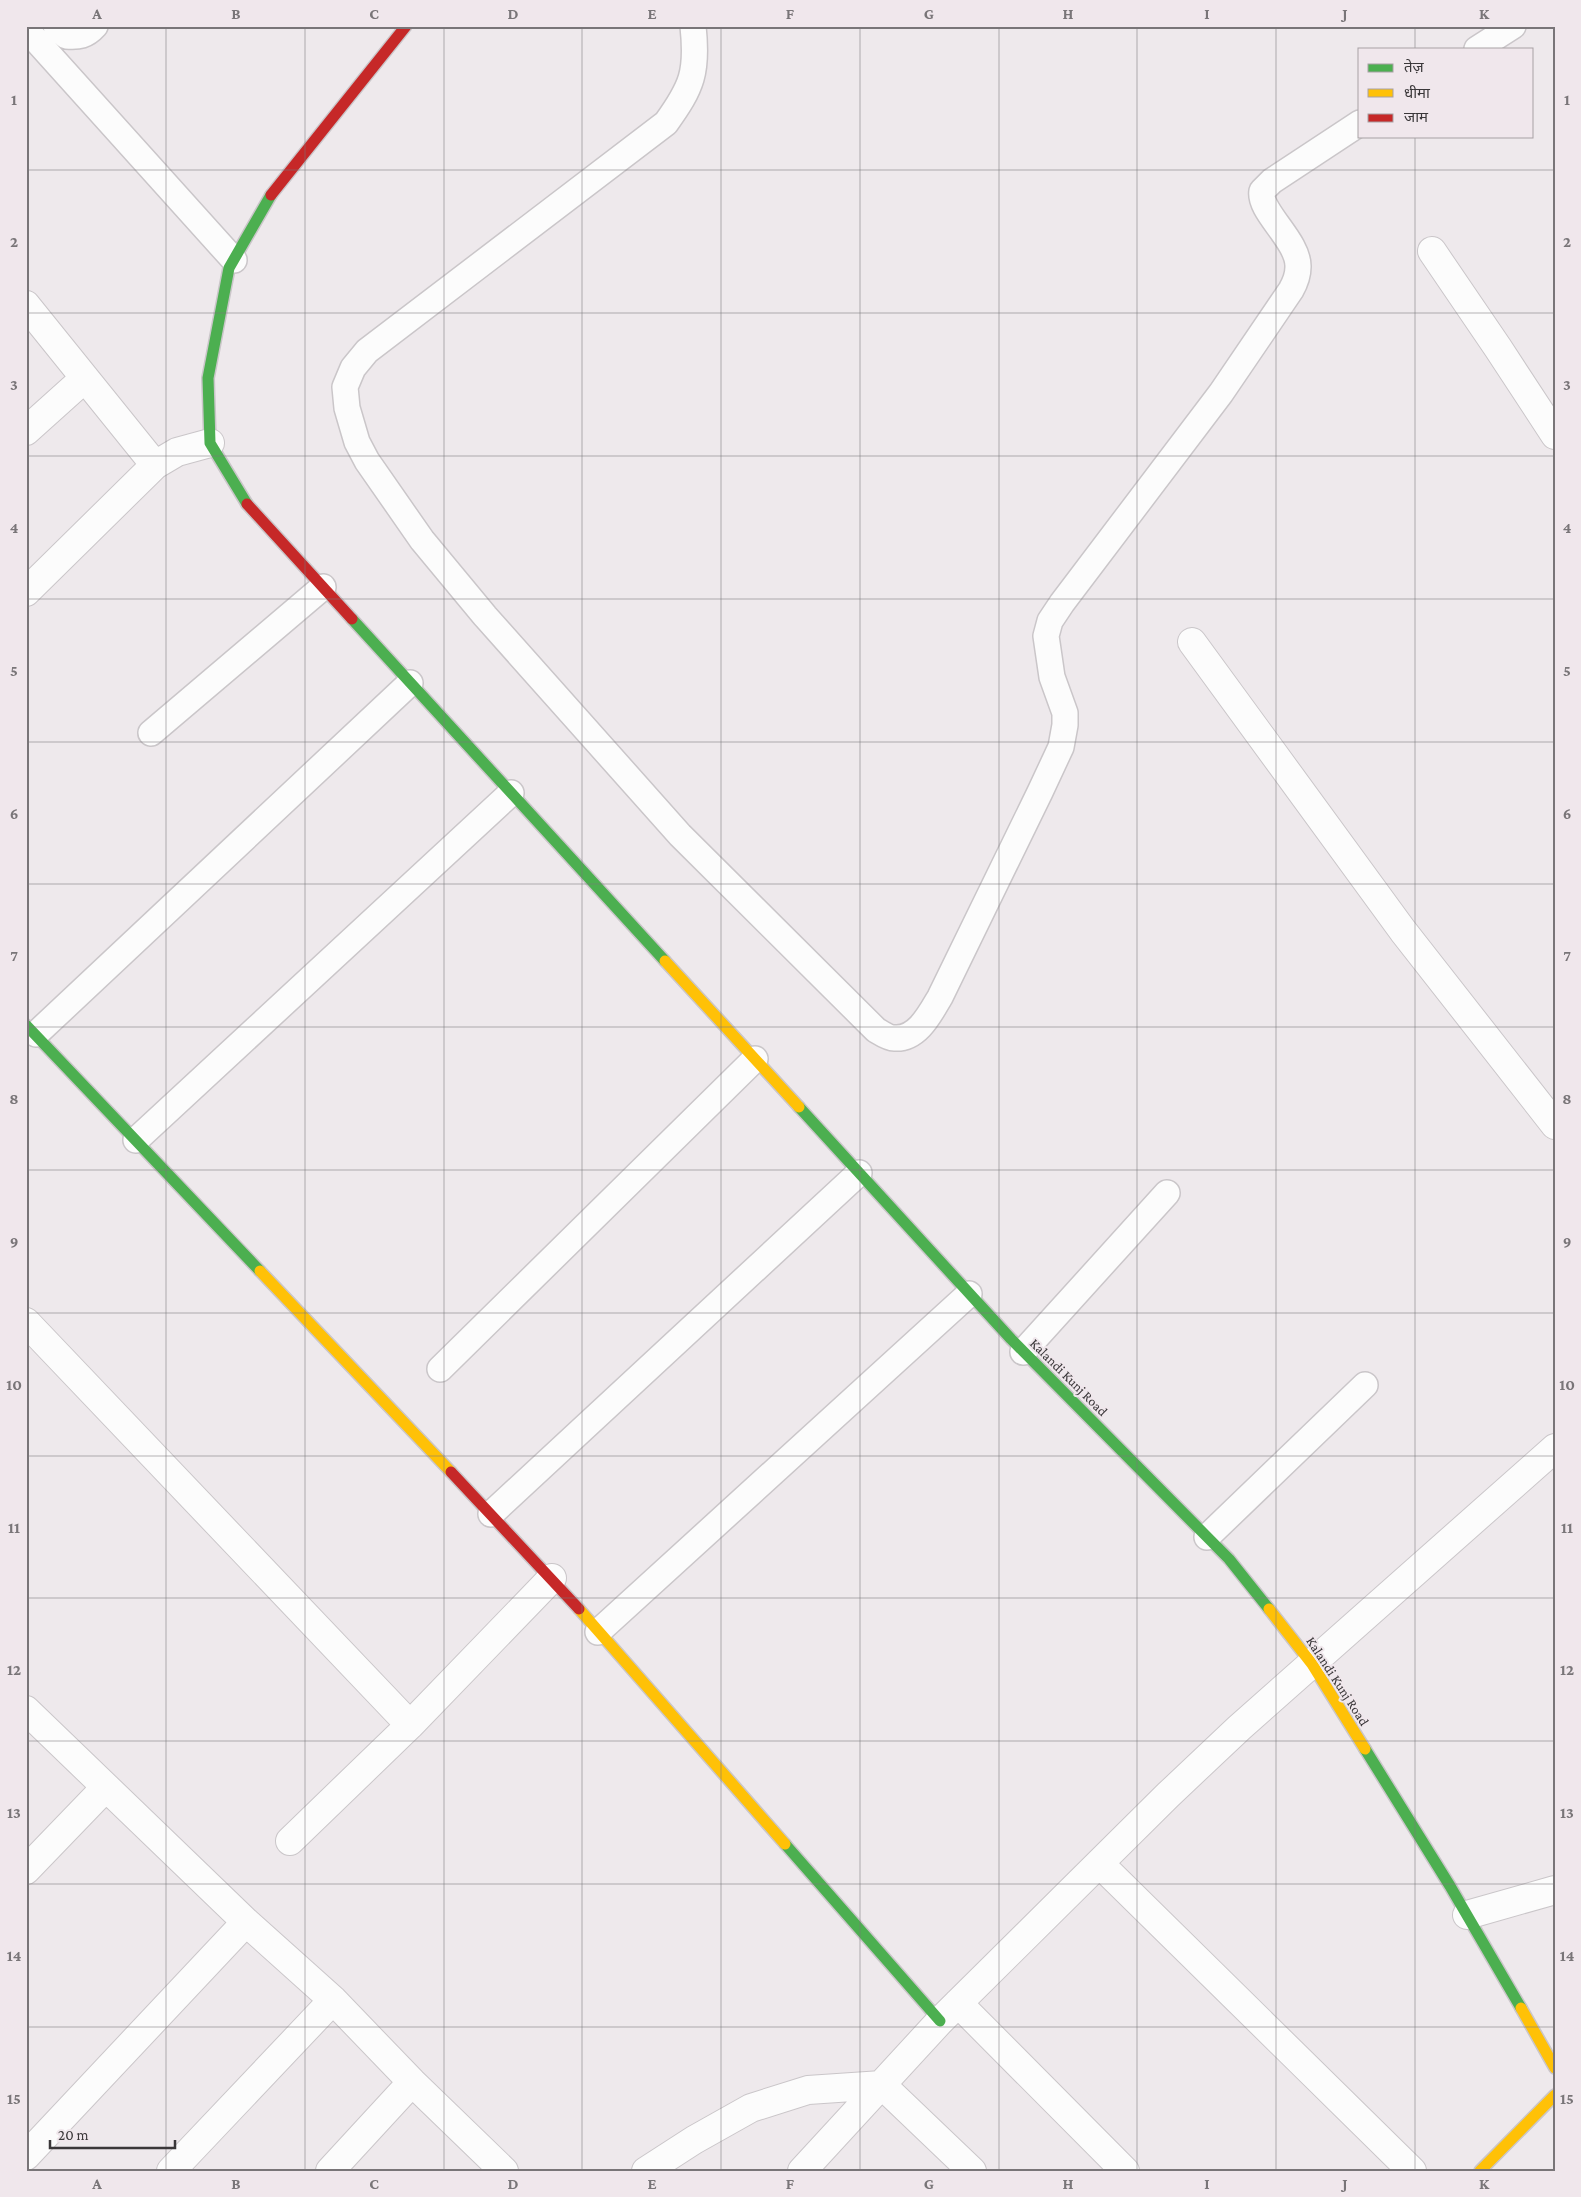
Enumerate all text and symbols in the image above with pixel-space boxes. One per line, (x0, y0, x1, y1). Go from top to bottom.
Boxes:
text: A (91, 5, 102, 22)
text: B (231, 5, 241, 22)
text: C (369, 5, 379, 22)
text: D (507, 5, 519, 22)
text: E (647, 5, 657, 22)
text: F (786, 5, 795, 22)
text: G (924, 5, 934, 22)
text: H (1063, 5, 1074, 22)
text: I (1204, 5, 1210, 22)
text: J (1340, 5, 1348, 22)
text: K (1479, 5, 1490, 22)
legend (1358, 48, 1534, 138)
text: तेज़ (1404, 58, 1425, 75)
text: धीमा (1404, 85, 1431, 101)
text: 1 (11, 91, 17, 108)
text: 1 (1564, 91, 1570, 108)
text: जाम (1404, 109, 1429, 125)
text: 2 (10, 233, 18, 250)
text: 2 (1563, 233, 1571, 250)
text: 3 (10, 376, 18, 393)
text: 3 (1563, 376, 1571, 393)
text: 4 (10, 519, 19, 536)
text: 4 (1563, 519, 1572, 536)
text: 5 (10, 662, 18, 679)
text: 5 (1563, 662, 1571, 679)
text: 6 (10, 805, 18, 822)
text: 6 (1563, 805, 1571, 822)
text: 7 (10, 947, 18, 964)
text: 7 (1563, 947, 1571, 964)
text: 8 (9, 1090, 19, 1107)
text: 8 (1562, 1090, 1572, 1107)
text: 9 (10, 1233, 18, 1250)
text: 9 (1563, 1233, 1571, 1250)
street label: Kalandi Kunj Road (1026, 1335, 1111, 1420)
text: 10 (6, 1376, 22, 1393)
text: 10 (1559, 1376, 1575, 1393)
text: 11 (8, 1519, 20, 1536)
text: 11 (1561, 1519, 1573, 1536)
street label: Kalandi Kunj Road (1302, 1633, 1373, 1730)
text: 12 (7, 1661, 21, 1678)
text: 12 (1560, 1661, 1574, 1678)
text: 13 (7, 1804, 21, 1821)
text: 13 (1560, 1804, 1574, 1821)
text: 14 (7, 1947, 22, 1964)
text: 14 (1560, 1947, 1575, 1964)
text: 15 (7, 2090, 21, 2107)
text: 15 (1560, 2090, 1574, 2107)
scale bar (50, 2117, 175, 2149)
text: 20 m (58, 2127, 89, 2143)
text: A (91, 2175, 102, 2192)
text: B (231, 2175, 241, 2192)
text: C (369, 2175, 379, 2192)
text: D (507, 2175, 519, 2192)
text: E (647, 2175, 657, 2192)
text: F (786, 2175, 795, 2192)
text: G (924, 2175, 934, 2192)
text: H (1063, 2175, 1074, 2192)
text: I (1204, 2175, 1210, 2192)
text: J (1340, 2175, 1348, 2192)
text: K (1479, 2175, 1490, 2192)

